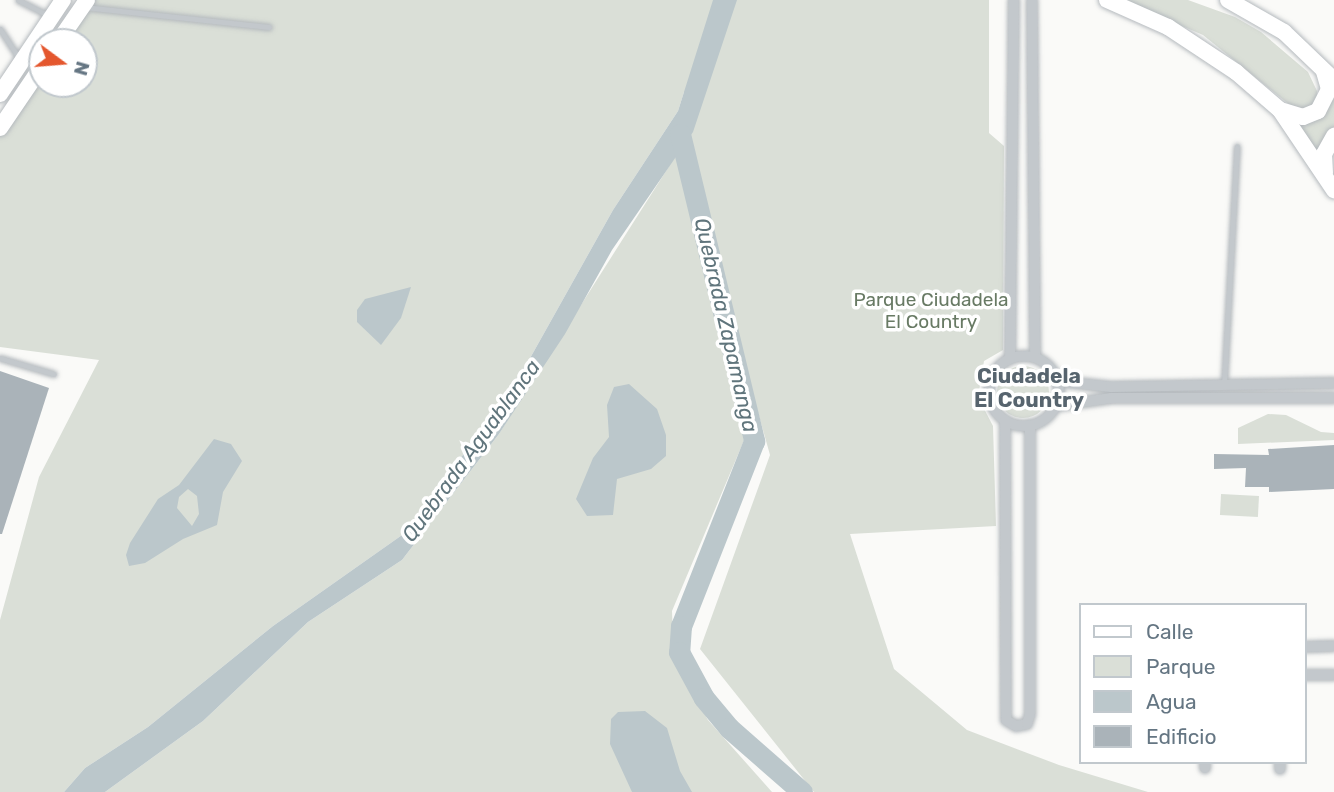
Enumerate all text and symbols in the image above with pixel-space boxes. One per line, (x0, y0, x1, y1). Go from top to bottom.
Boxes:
north arrow (28, 28, 98, 98)
text: N (69, 59, 95, 78)
water label: Quebrada Zapamanga (689, 215, 763, 435)
park label: Parque Ciudadela El Country (853, 289, 1009, 333)
water label: Quebrada Aguablanca (396, 355, 546, 547)
district label: Ciudadela El Country (974, 363, 1084, 413)
legend (1078, 603, 1306, 764)
text: Calle (1146, 619, 1194, 644)
text: Parque (1146, 654, 1216, 679)
text: Agua (1146, 689, 1197, 714)
text: Edificio (1146, 724, 1216, 749)

